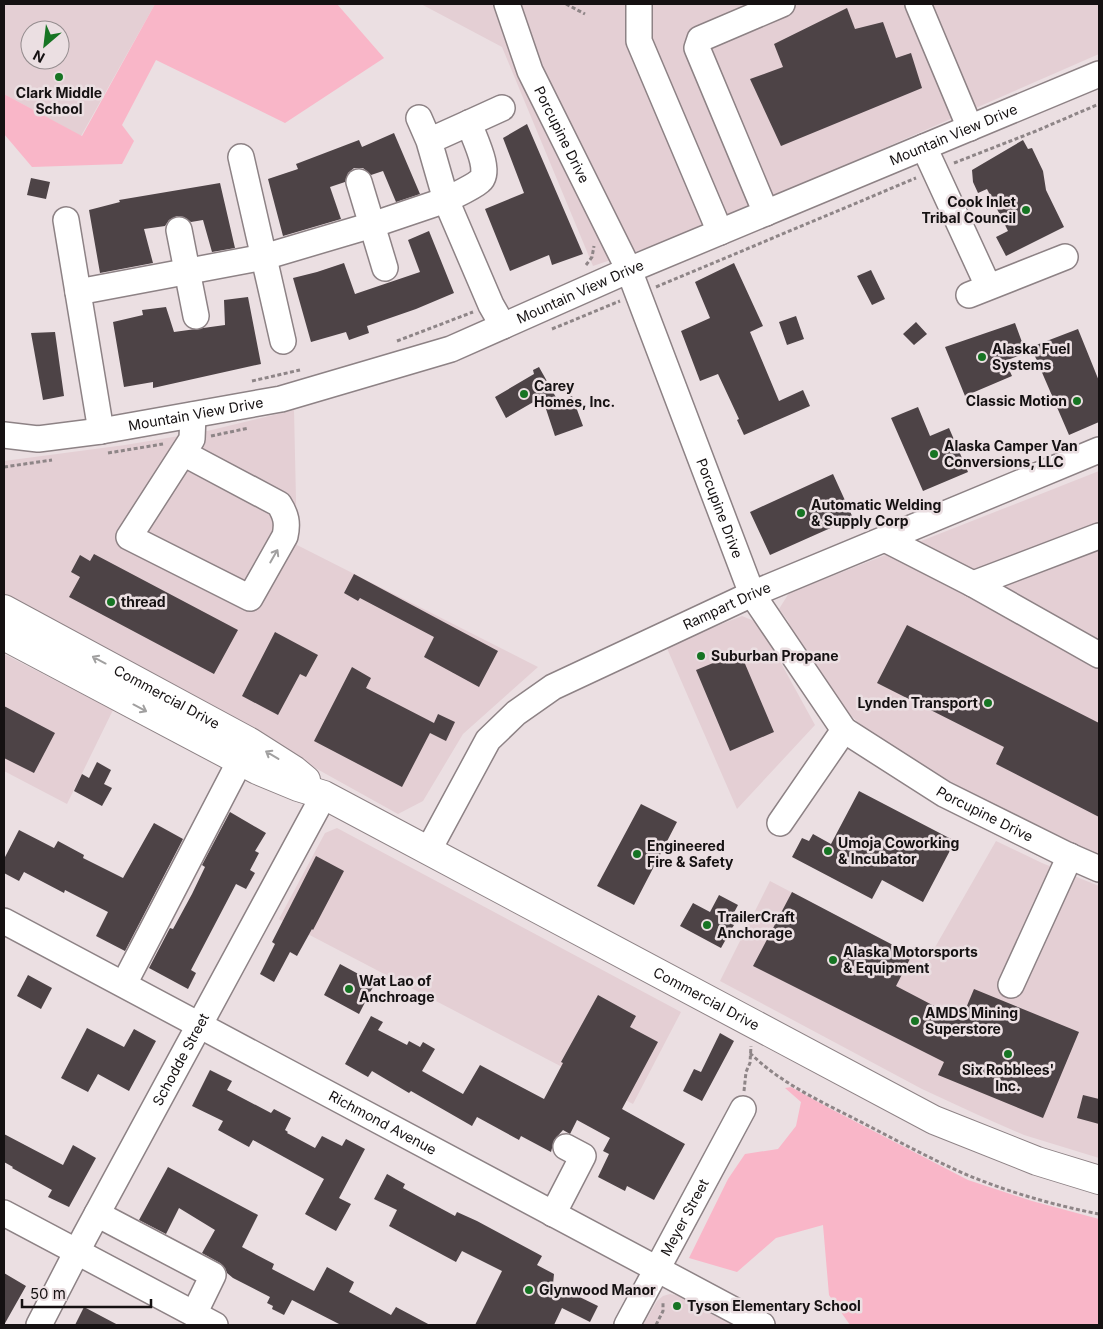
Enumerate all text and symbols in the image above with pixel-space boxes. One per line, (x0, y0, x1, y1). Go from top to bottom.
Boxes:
north arrow (20, 20, 70, 70)
text: N (30, 47, 47, 67)
marker: Clark Middle School (53, 71, 65, 83)
street label: Porcupine Drive (531, 83, 593, 186)
place label: Clark Middle School (16, 84, 102, 117)
street label: Mountain View Drive (887, 100, 1020, 168)
place label: Cook Inlet Tribal Council (921, 193, 1016, 226)
marker: Cook Inlet Tribal Council (1020, 204, 1032, 216)
street label: Mountain View Drive (514, 256, 646, 327)
place label: Alaska Fuel Systems (992, 340, 1070, 373)
marker: Alaska Fuel Systems (976, 351, 988, 363)
place label: Carey Homes, Inc. (534, 377, 615, 410)
marker: Carey Homes, Inc. (518, 388, 530, 400)
place label: Classic Motion (966, 392, 1067, 409)
street label: Mountain View Drive (127, 393, 265, 434)
marker: Classic Motion (1071, 395, 1083, 407)
place label: Alaska Camper Van Conversions, LLC (944, 437, 1078, 470)
marker: Alaska Camper Van Conversions, LLC (928, 448, 940, 460)
street label: Porcupine Drive (693, 456, 747, 561)
place label: Automatic Welding & Supply Corp (811, 496, 941, 529)
marker: Automatic Welding & Supply Corp (795, 507, 807, 519)
one-way arrow (269, 548, 279, 563)
street label: Rampart Drive (680, 578, 773, 633)
place label: thread (121, 593, 166, 610)
marker: thread (105, 596, 117, 608)
place label: Suburban Propane (711, 647, 839, 664)
marker: Suburban Propane (695, 650, 707, 662)
one-way arrow (91, 655, 106, 665)
street label: Commercial Drive (111, 661, 223, 732)
place label: Lynden Transport (857, 694, 978, 711)
marker: Lynden Transport (982, 697, 994, 709)
one-way arrow (132, 703, 147, 713)
one-way arrow (265, 749, 279, 759)
street label: Porcupine Drive (933, 782, 1036, 845)
place label: Umoja Coworking & Incubator (838, 834, 959, 867)
place label: Engineered Fire & Safety (647, 837, 734, 870)
marker: Umoja Coworking & Incubator (822, 845, 834, 857)
marker: Engineered Fire & Safety (631, 848, 643, 860)
place label: TrailerCraft Anchorage (717, 908, 795, 941)
marker: TrailerCraft Anchorage (701, 919, 713, 931)
place label: Alaska Motorsports & Equipment (843, 943, 978, 976)
marker: Alaska Motorsports & Equipment (827, 954, 839, 966)
street label: Commercial Drive (651, 963, 762, 1033)
place label: Wat Lao of Anchroage (359, 972, 435, 1005)
marker: Wat Lao of Anchroage (343, 983, 355, 995)
place label: AMDS Mining Superstore (925, 1004, 1018, 1037)
street label: Schodde Street (148, 1010, 212, 1108)
marker: AMDS Mining Superstore (909, 1015, 921, 1027)
marker: Six Robblees' Inc. (1002, 1048, 1014, 1060)
place label: Six Robblees' Inc. (962, 1061, 1054, 1094)
street label: Richmond Avenue (326, 1087, 439, 1158)
street label: Meyer Street (657, 1175, 712, 1259)
scale bar (22, 1276, 151, 1308)
place label: Glynwood Manor (539, 1281, 656, 1298)
text: 50 m (30, 1284, 66, 1303)
marker: Glynwood Manor (523, 1284, 535, 1296)
place label: Tyson Elementary School (687, 1297, 861, 1314)
marker: Tyson Elementary School (671, 1300, 683, 1312)

